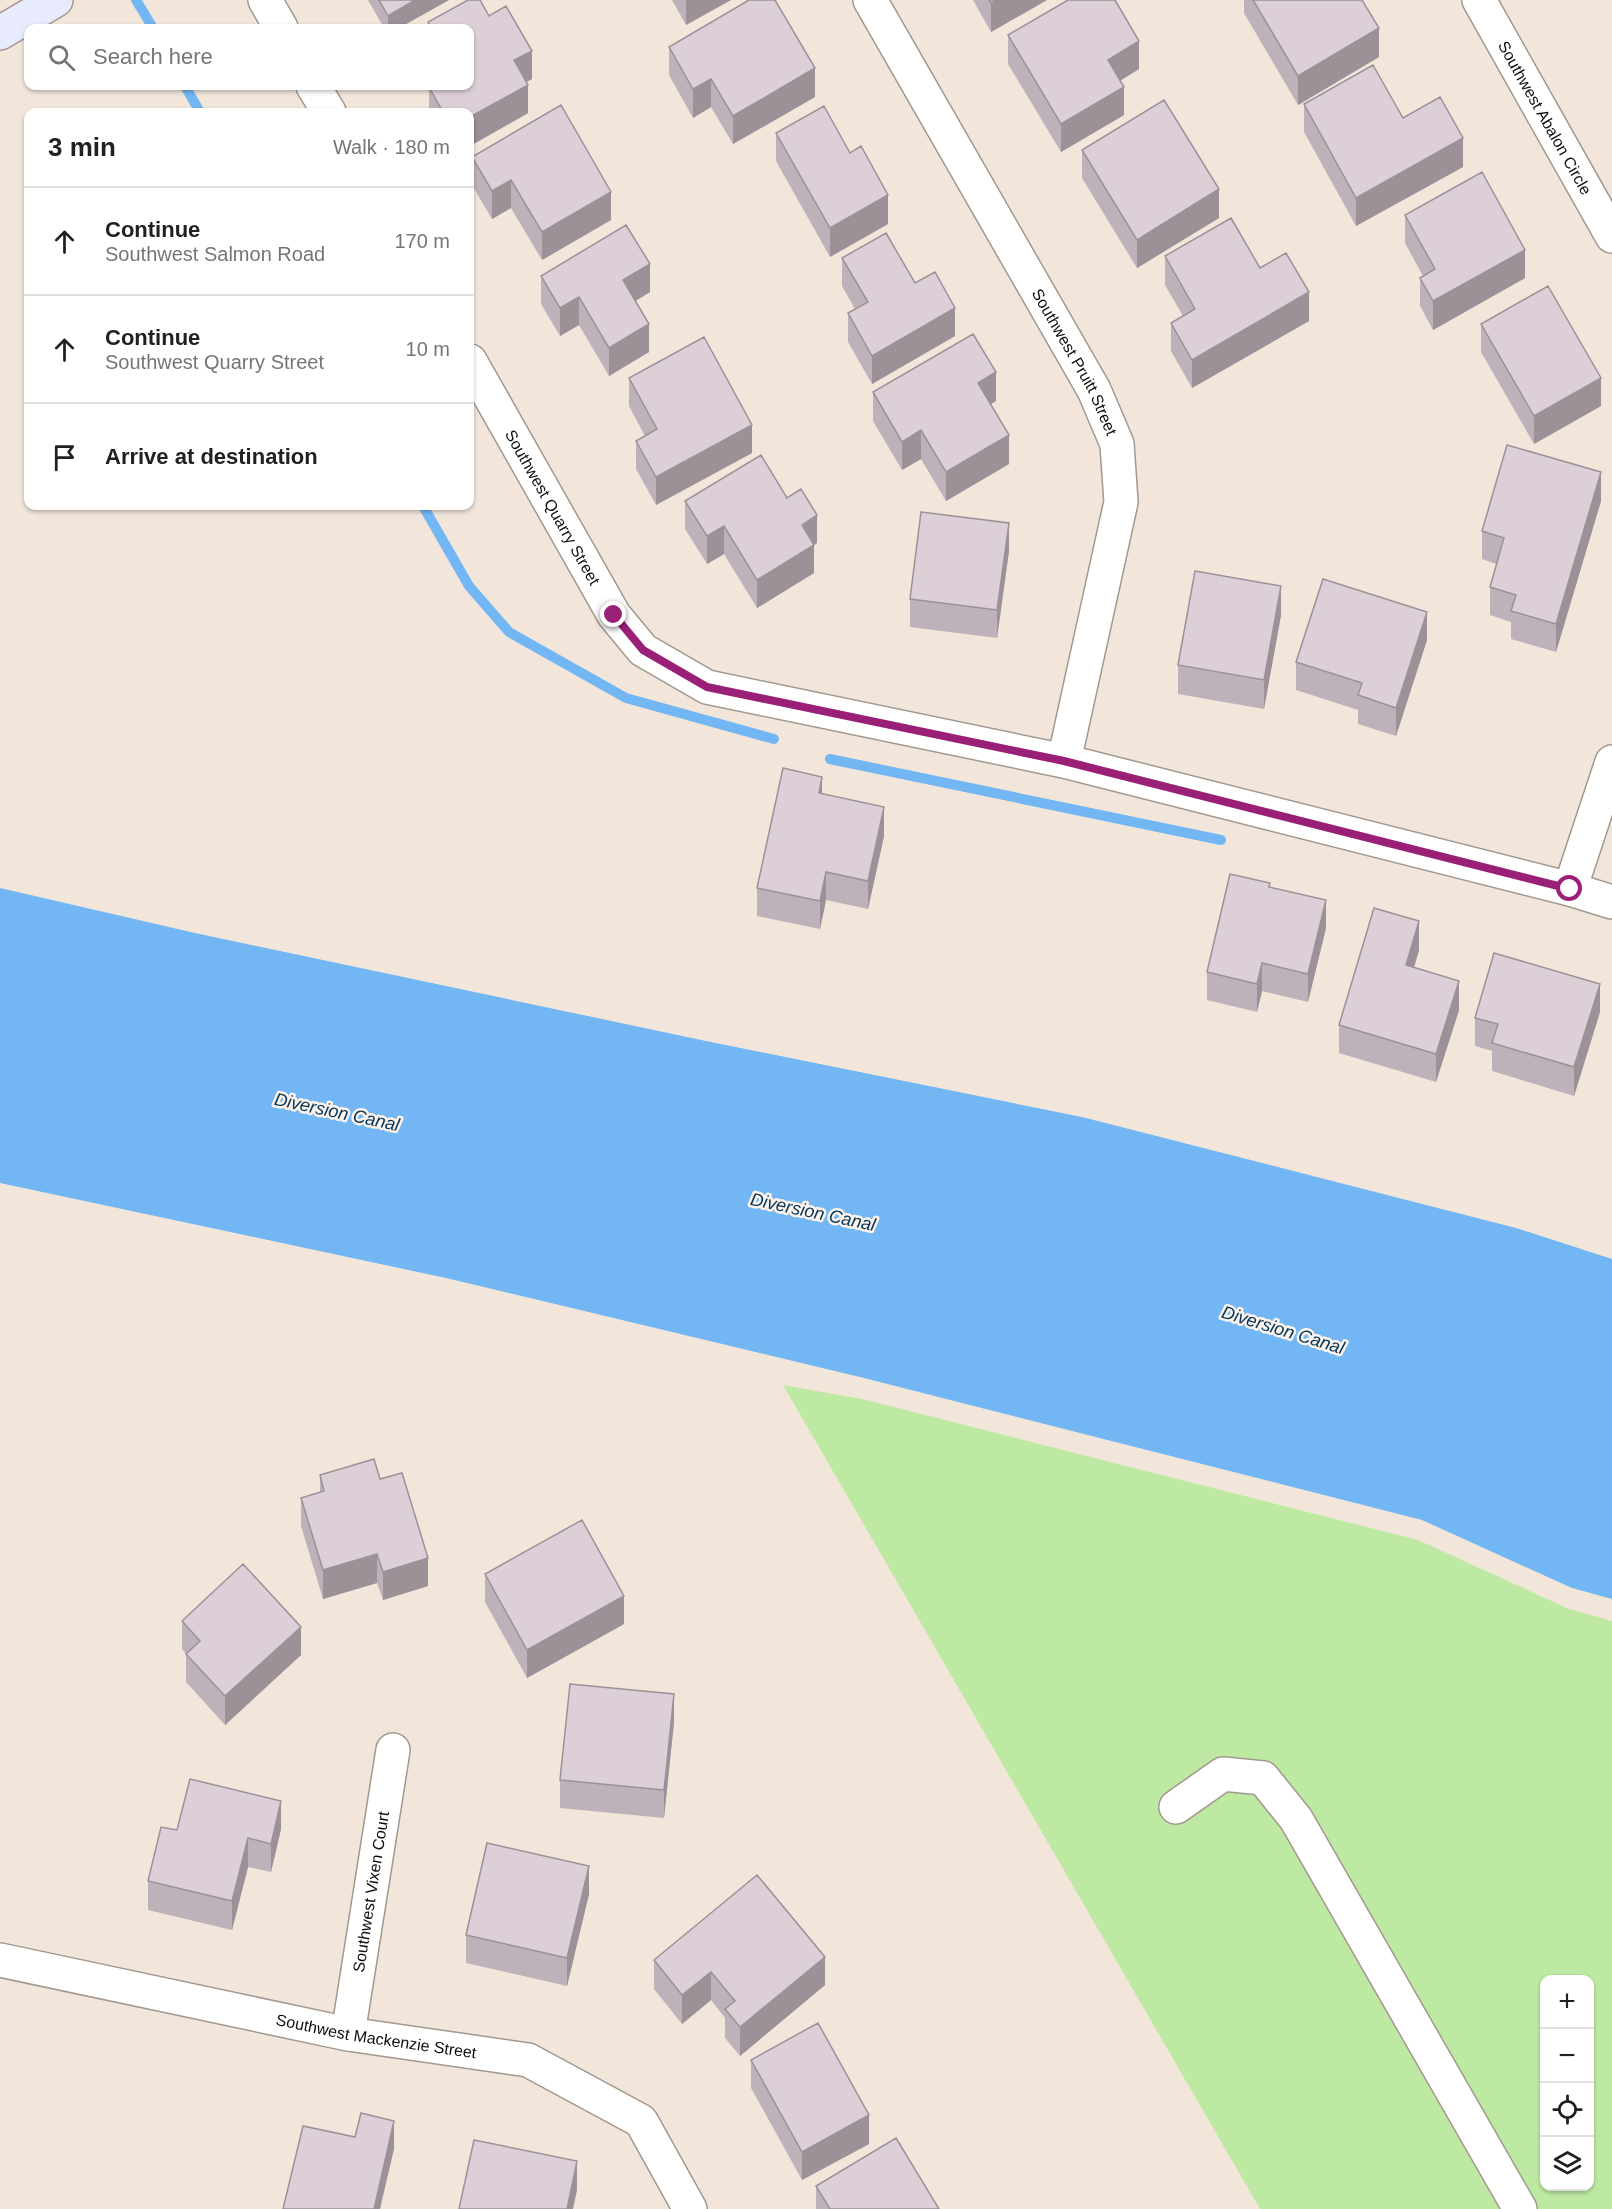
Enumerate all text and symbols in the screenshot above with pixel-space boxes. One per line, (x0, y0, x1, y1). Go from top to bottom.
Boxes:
search box (24, 24, 474, 90)
street label: Southwest Abalon Circle (1495, 38, 1595, 197)
icon: search (45, 41, 78, 74)
text: Search here (93, 44, 213, 69)
text: 3 min (48, 132, 116, 162)
text: Walk · 180 m (333, 136, 450, 158)
text: Continue (105, 217, 200, 242)
icon: ahead (48, 225, 81, 258)
text: 170 m (394, 230, 450, 252)
text: Southwest Salmon Road (105, 243, 325, 265)
street label: Southwest Pruitt Street (1029, 285, 1121, 438)
text: Continue (105, 325, 200, 350)
icon: ahead (48, 333, 81, 366)
text: 10 m (406, 338, 450, 360)
text: Southwest Quarry Street (105, 351, 324, 373)
street label: Southwest Quarry Street (502, 427, 604, 588)
icon: arrive (48, 441, 81, 474)
text: Arrive at destination (105, 444, 318, 469)
route end (600, 601, 626, 627)
route start (1556, 875, 1582, 901)
water label: Diversion Canal (273, 1089, 402, 1135)
water label: Diversion Canal (749, 1189, 878, 1235)
water label: Diversion Canal (1219, 1302, 1348, 1358)
street label: Southwest Vixen Court (349, 1810, 392, 1973)
map controls (1540, 1975, 1594, 2191)
button: + (1540, 1975, 1594, 2029)
street label: Southwest Mackenzie Street (275, 2010, 478, 2061)
button: − (1540, 2029, 1594, 2083)
button: locate (1540, 2083, 1594, 2137)
button: layers (1540, 2137, 1594, 2191)

